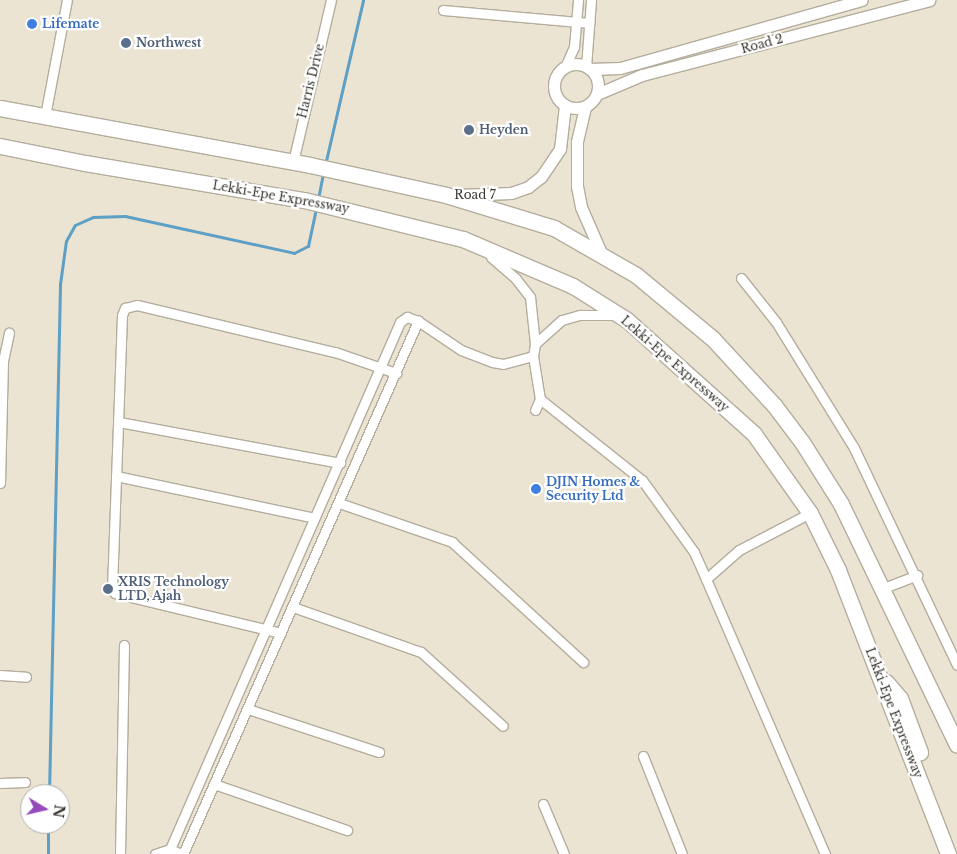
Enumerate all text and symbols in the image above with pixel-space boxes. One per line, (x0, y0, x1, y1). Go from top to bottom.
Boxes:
place label: Lifemate (42, 17, 99, 31)
marker: Lifemate (26, 18, 38, 30)
street label: Road 2 (739, 32, 785, 56)
place label: Northwest (136, 36, 201, 50)
marker: Northwest (120, 37, 132, 49)
street label: Harris Drive (295, 42, 327, 120)
place label: Heyden (479, 123, 529, 137)
marker: Heyden (463, 124, 475, 136)
street label: Lekki-Epe Expressway (211, 178, 351, 216)
street label: Road 7 (454, 188, 496, 202)
street label: Lekki-Epe Expressway (618, 313, 732, 415)
place label: DJIN Homes & Security Ltd (546, 475, 640, 503)
marker: DJIN Homes & Security Ltd (530, 483, 542, 495)
place label: XRIS Technology LTD, Ajah (118, 575, 229, 603)
marker: XRIS Technology LTD, Ajah (102, 583, 114, 595)
street label: Lekki-Epe Expressway (862, 646, 926, 780)
north arrow (20, 784, 70, 834)
text: N (49, 803, 69, 819)

